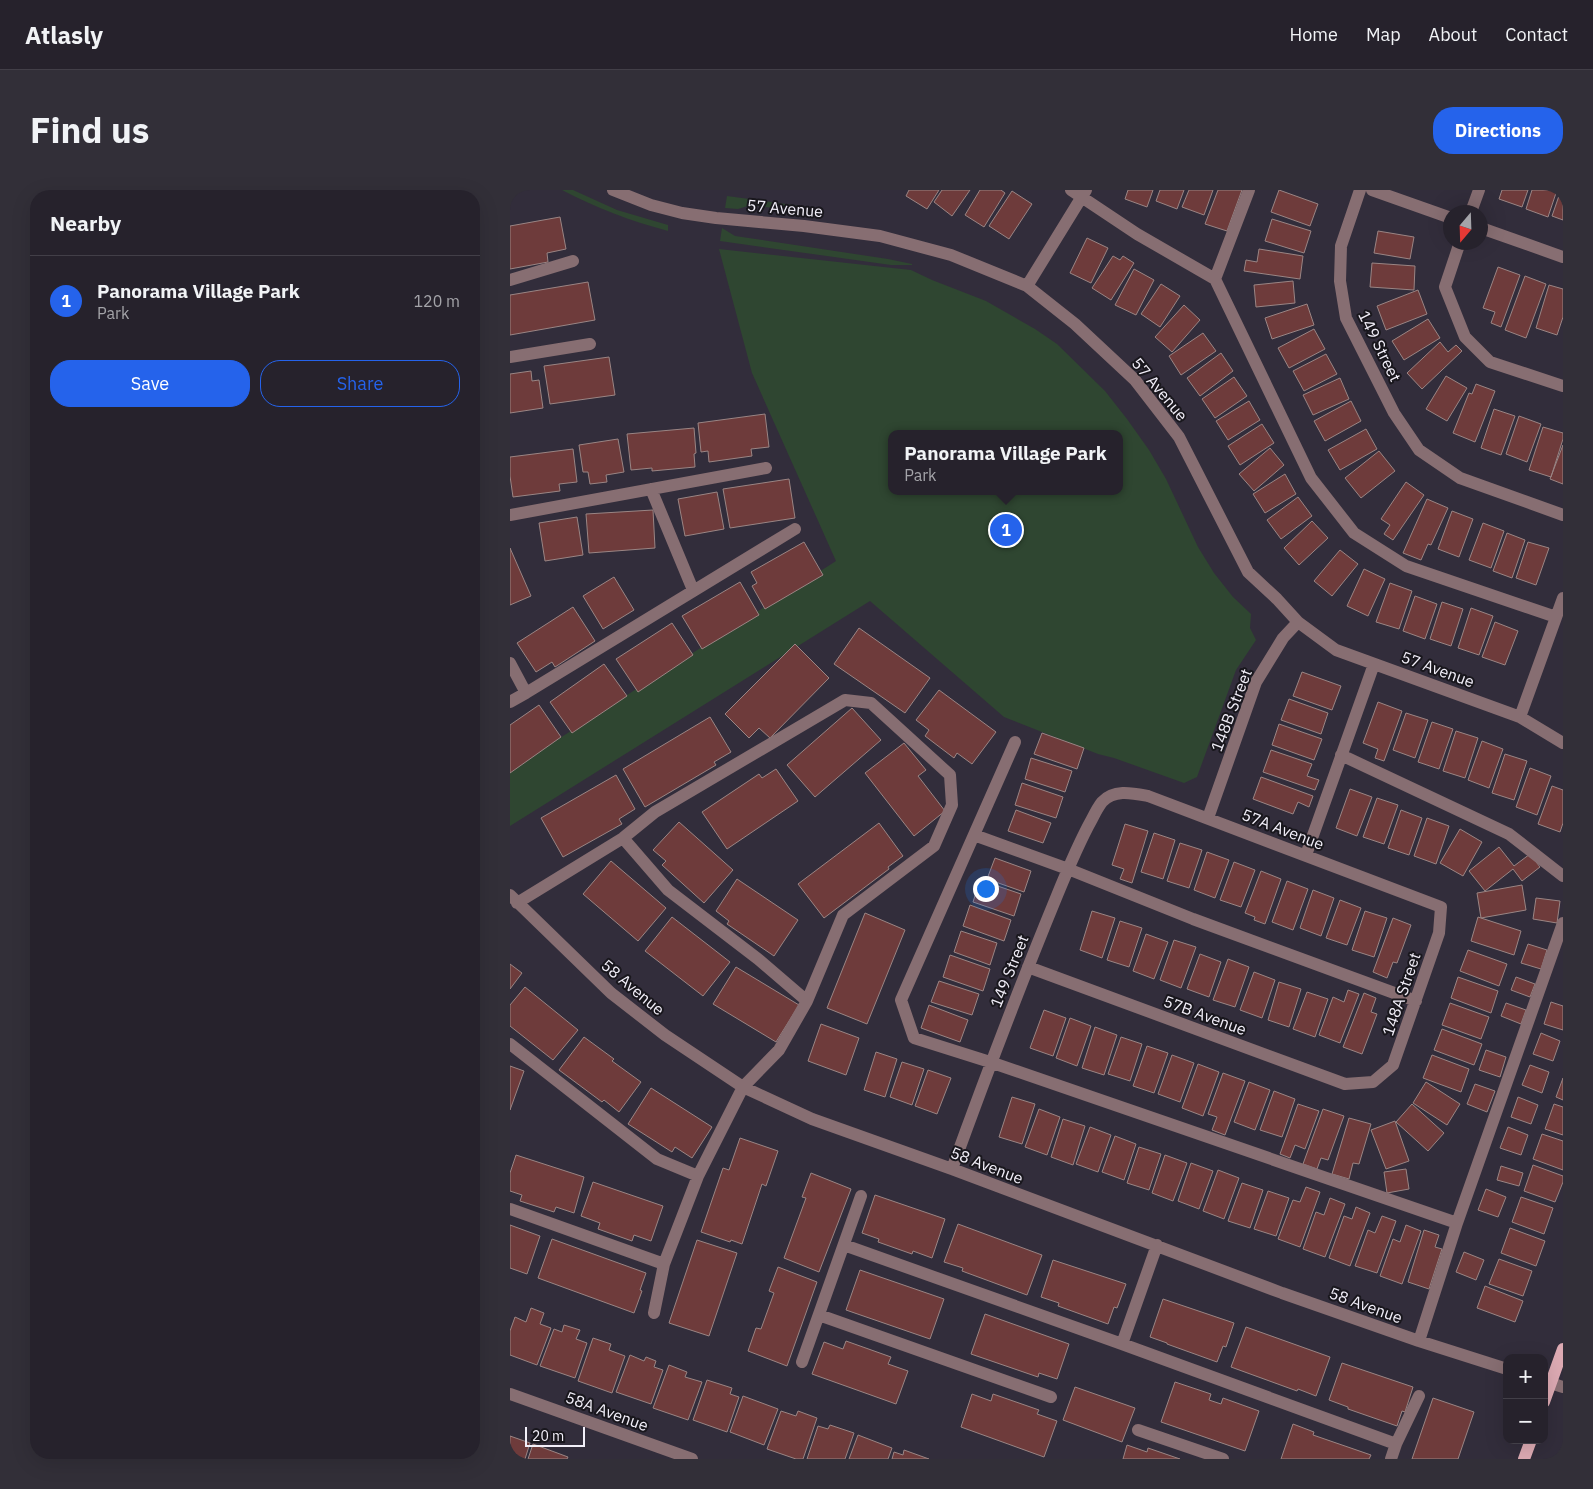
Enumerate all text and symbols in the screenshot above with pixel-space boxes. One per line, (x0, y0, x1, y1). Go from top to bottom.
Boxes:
text: Atlasly (25, 19, 103, 51)
text: Home (1290, 23, 1338, 46)
text: Map (1366, 23, 1401, 46)
text: About (1429, 23, 1477, 46)
text: Contact (1505, 23, 1568, 46)
text: Find us (30, 107, 149, 153)
button: Directions (1433, 107, 1563, 154)
street label: 57 Avenue (746, 195, 824, 221)
north arrow (1443, 205, 1488, 250)
text: Nearby (50, 209, 121, 237)
text: Panorama Village Park (97, 279, 300, 303)
text: 1 (61, 291, 71, 311)
text: 120 m (413, 291, 460, 311)
text: Park (97, 303, 129, 323)
street label: 149 Street (1354, 307, 1406, 385)
street label: 57 Avenue (1128, 353, 1192, 425)
button: Save (50, 360, 250, 407)
button: Share (260, 360, 460, 407)
popup (888, 430, 1123, 495)
text: Panorama Village Park (904, 441, 1107, 465)
text: Park (904, 465, 937, 485)
pin: 1 (990, 511, 1022, 549)
street label: 57 Avenue (1399, 647, 1478, 692)
street label: 148B Street (1206, 666, 1256, 754)
street label: 57A Avenue (1239, 804, 1327, 854)
your location (973, 876, 999, 902)
street label: 149 Street (985, 932, 1033, 1010)
street label: 148A Street (1377, 950, 1425, 1038)
street label: 58 Avenue (597, 955, 669, 1019)
street label: 57B Avenue (1161, 991, 1249, 1039)
street label: 58 Avenue (948, 1142, 1026, 1188)
street label: 58 Avenue (1327, 1283, 1406, 1328)
map controls (1503, 1354, 1548, 1444)
button: + (1503, 1354, 1548, 1399)
street label: 58A Avenue (563, 1387, 651, 1435)
button: − (1503, 1399, 1548, 1444)
scale bar (525, 1424, 585, 1447)
text: 20 m (532, 1427, 564, 1445)

